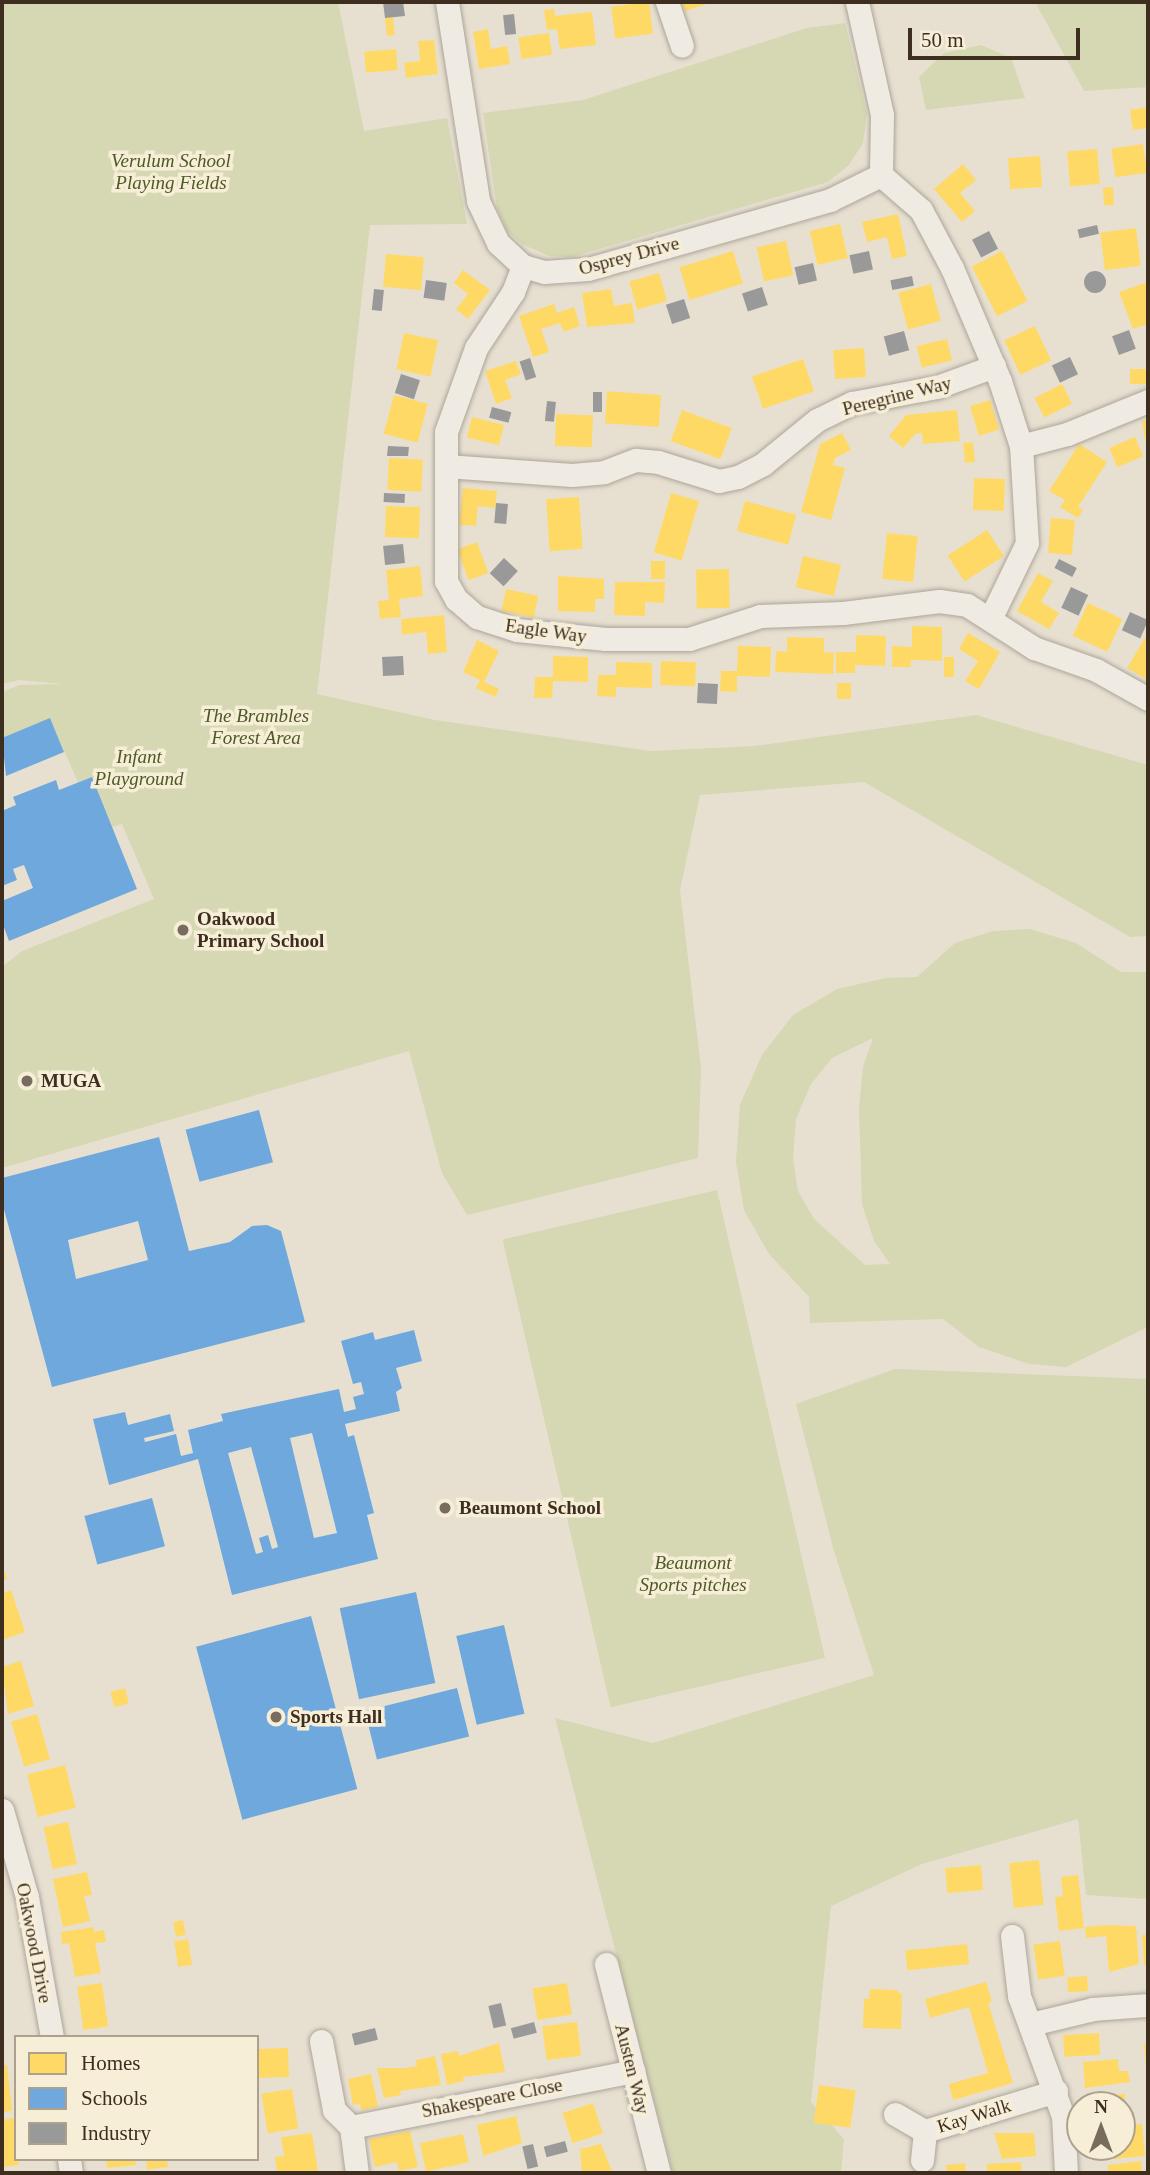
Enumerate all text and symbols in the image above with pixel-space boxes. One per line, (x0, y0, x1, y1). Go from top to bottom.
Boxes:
scale bar (912, 14, 1084, 58)
text: 50 m (921, 28, 964, 52)
park label: Verulum School Playing Fields (111, 150, 231, 194)
street label: Osprey Drive (576, 232, 682, 280)
street label: Peregrine Way (840, 371, 954, 421)
street label: Eagle Way (504, 614, 588, 648)
park label: The Brambles Forest Area (203, 705, 309, 749)
park label: Infant Playground (94, 746, 184, 790)
place label: Oakwood Primary School (197, 908, 324, 952)
marker: Oakwood Primary School (175, 922, 191, 938)
place label: MUGA (41, 1070, 101, 1092)
marker: MUGA (19, 1073, 35, 1089)
place label: Beaumont School (459, 1497, 601, 1519)
marker: Beaumont School (437, 1500, 453, 1516)
park label: Beaumont Sports pitches (639, 1552, 747, 1596)
place label: Sports Hall (290, 1706, 382, 1728)
marker: Sports Hall (268, 1709, 284, 1725)
street label: Oakwood Drive (11, 1881, 57, 2005)
street label: Austen Way (610, 2021, 654, 2117)
legend (14, 2035, 259, 2161)
text: Homes (81, 2051, 141, 2075)
street label: Shakespeare Close (420, 2073, 564, 2123)
text: Schools (81, 2086, 148, 2110)
north arrow (1066, 2091, 1136, 2161)
street label: Kay Walk (934, 2094, 1014, 2138)
text: N (1094, 2096, 1108, 2117)
text: Industry (81, 2121, 151, 2145)

